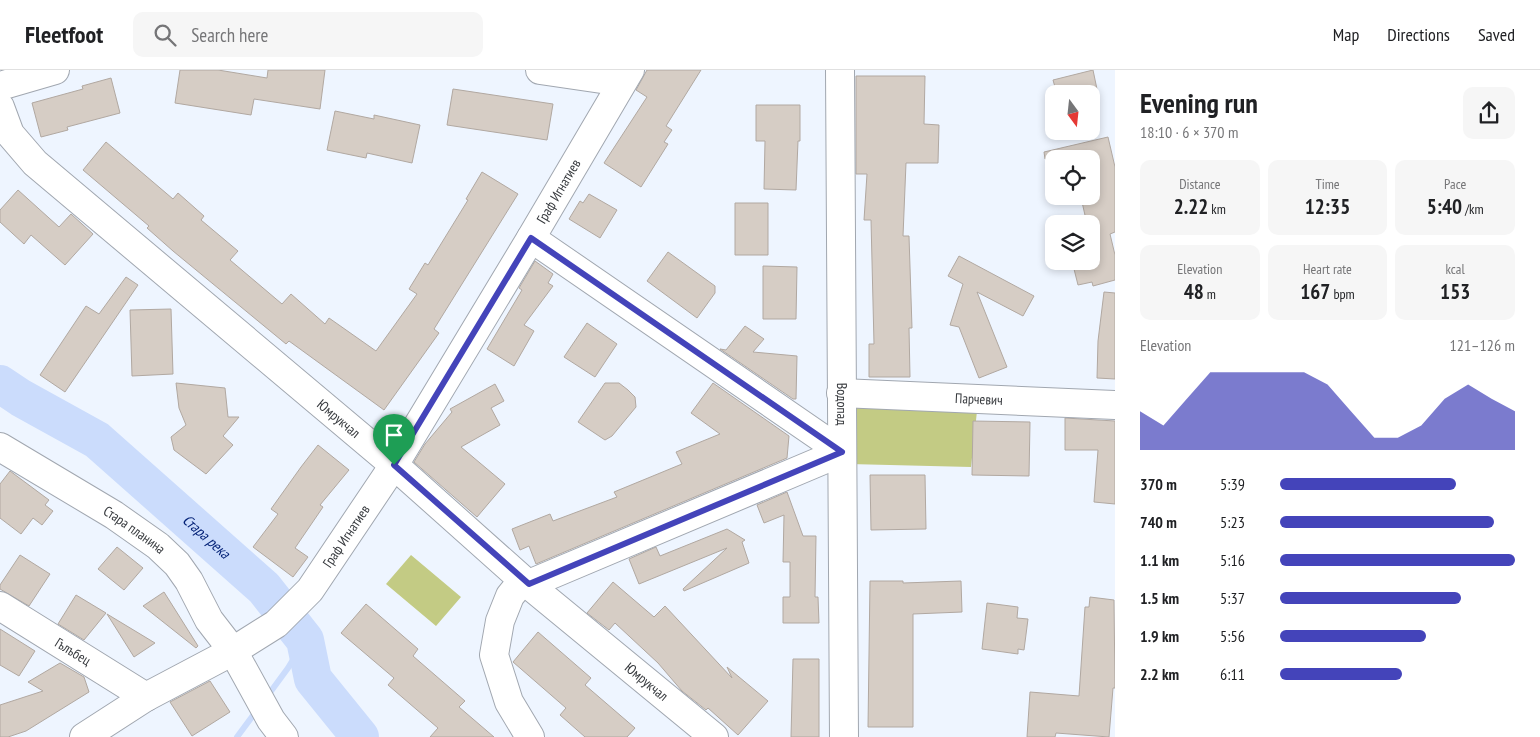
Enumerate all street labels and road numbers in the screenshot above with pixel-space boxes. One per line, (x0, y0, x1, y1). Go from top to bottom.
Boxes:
street label: Граф Игнатиев (533, 156, 585, 227)
street label: Водопад (833, 383, 851, 425)
street label: Парчевич (955, 389, 1003, 409)
street label: Юмрукчал (313, 395, 364, 442)
street label: Граф Игнатиев (319, 501, 374, 571)
street label: Стара планина (100, 502, 169, 558)
street label: Гълъбец (52, 634, 94, 669)
street label: Юмрукчал (621, 658, 672, 705)

